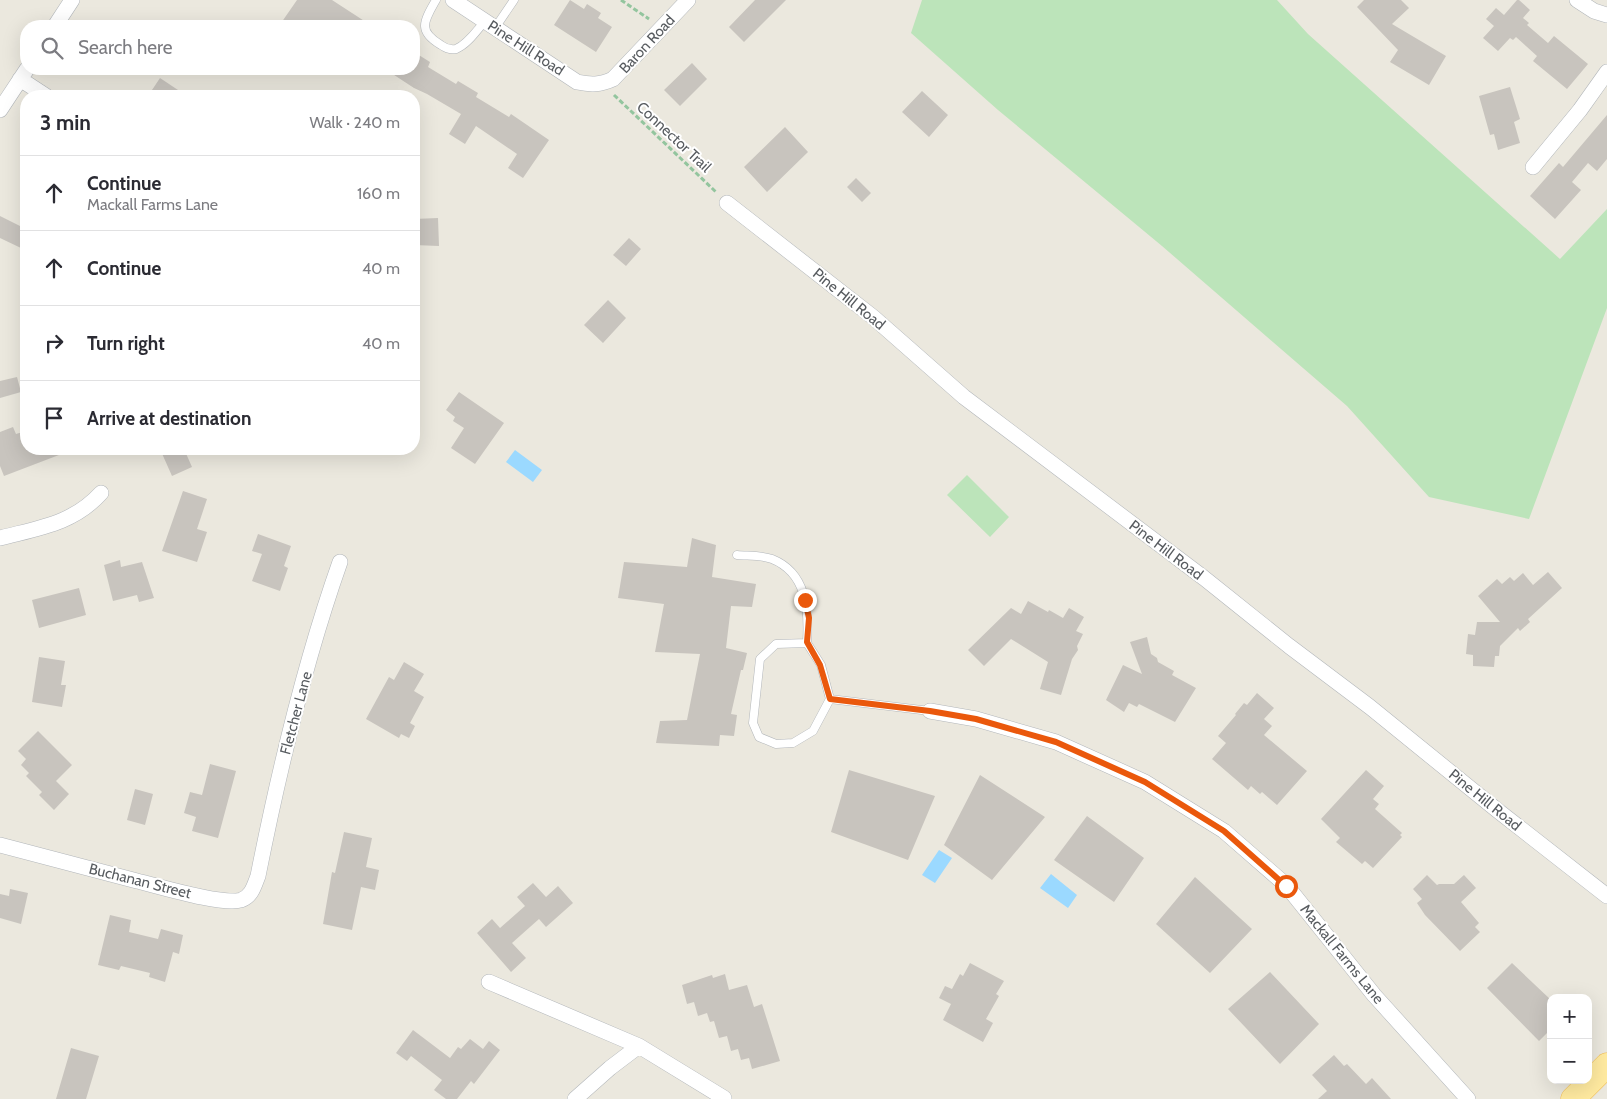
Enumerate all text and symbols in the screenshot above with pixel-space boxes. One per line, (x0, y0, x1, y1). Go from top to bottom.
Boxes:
street label: Baron Road (615, 11, 679, 77)
street label: Pine Hill Road (484, 17, 568, 79)
search box (20, 20, 420, 75)
icon: search (38, 34, 66, 62)
text: Search here (78, 36, 172, 59)
street label: Connector Trail (633, 98, 715, 176)
text: 3 min (40, 110, 91, 135)
text: Walk · 240 m (309, 113, 400, 132)
text: Continue (87, 172, 161, 195)
icon: ahead (40, 179, 68, 207)
text: 160 m (357, 184, 400, 203)
text: Mackall Farms Lane (87, 195, 218, 214)
icon: ahead (40, 254, 68, 282)
text: Continue (87, 257, 161, 280)
text: 40 m (362, 259, 400, 278)
street label: Pine Hill Road (809, 264, 889, 334)
icon: right (40, 329, 68, 357)
text: Turn right (87, 332, 165, 355)
text: 40 m (362, 334, 400, 353)
icon: arrive (40, 404, 68, 432)
text: Arrive at destination (87, 407, 251, 430)
street label: Pine Hill Road (1126, 516, 1206, 584)
route end (794, 589, 817, 612)
street label: Fletcher Lane (276, 669, 316, 757)
street label: Pine Hill Road (1445, 765, 1525, 835)
street label: Buchanan Street (87, 860, 193, 902)
route start (1275, 875, 1298, 898)
street label: Mackall Farms Lane (1296, 901, 1388, 1008)
map controls (1547, 994, 1592, 1084)
button: + (1547, 994, 1592, 1039)
button: − (1547, 1039, 1592, 1084)

